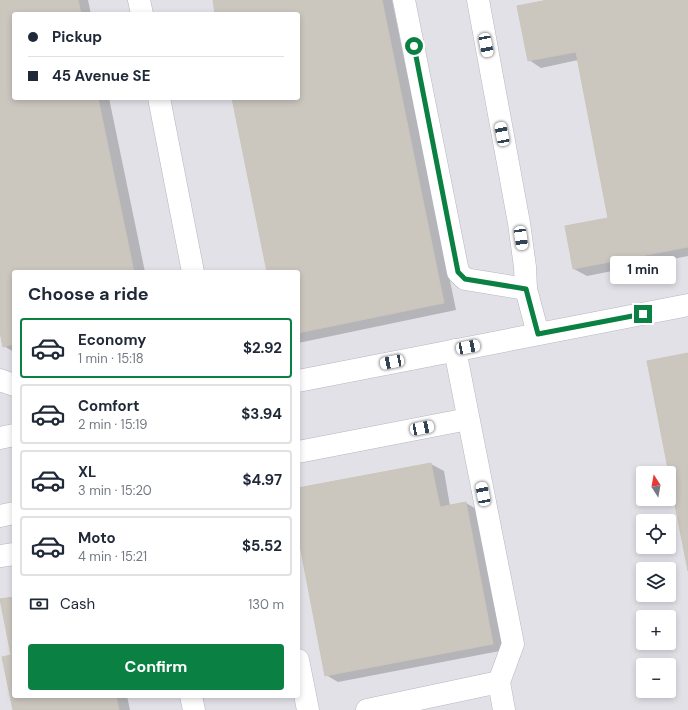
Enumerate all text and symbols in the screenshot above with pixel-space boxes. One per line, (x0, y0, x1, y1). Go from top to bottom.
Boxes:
text: Pickup (52, 27, 102, 47)
car (478, 32, 494, 58)
route start (405, 37, 423, 55)
text: 45 Avenue SE (52, 66, 150, 86)
car (494, 121, 510, 147)
car (513, 225, 529, 251)
callout: 1 min (610, 256, 676, 284)
text: 1 min (627, 261, 659, 278)
text: Choose a ride (28, 282, 149, 306)
route end (634, 305, 652, 323)
icon: car (30, 330, 66, 366)
text: Economy (78, 330, 146, 350)
text: $2.92 (243, 338, 282, 358)
car (455, 339, 481, 355)
text: 1 min · 15:18 (78, 350, 144, 367)
car (379, 354, 405, 370)
icon: car (30, 396, 66, 432)
text: Comfort (78, 396, 139, 416)
text: $3.94 (241, 404, 282, 424)
text: 2 min · 15:19 (78, 416, 147, 433)
car (409, 420, 435, 436)
icon: car (30, 462, 66, 498)
text: XL (78, 462, 96, 482)
north arrow (636, 466, 676, 506)
map controls (636, 466, 676, 698)
text: $4.97 (242, 470, 282, 490)
car (475, 481, 491, 507)
text: 3 min · 15:20 (78, 482, 152, 499)
button: locate (636, 514, 676, 554)
icon: car (30, 528, 66, 564)
text: Moto (78, 528, 116, 548)
text: $5.52 (242, 536, 282, 556)
text: 4 min · 15:21 (78, 548, 147, 565)
button: layers (636, 562, 676, 602)
icon: cash (28, 593, 50, 615)
text: Cash (60, 594, 95, 614)
text: 130 m (248, 596, 284, 613)
button: + (636, 610, 676, 650)
button: Confirm (28, 644, 284, 690)
button: − (636, 658, 676, 698)

